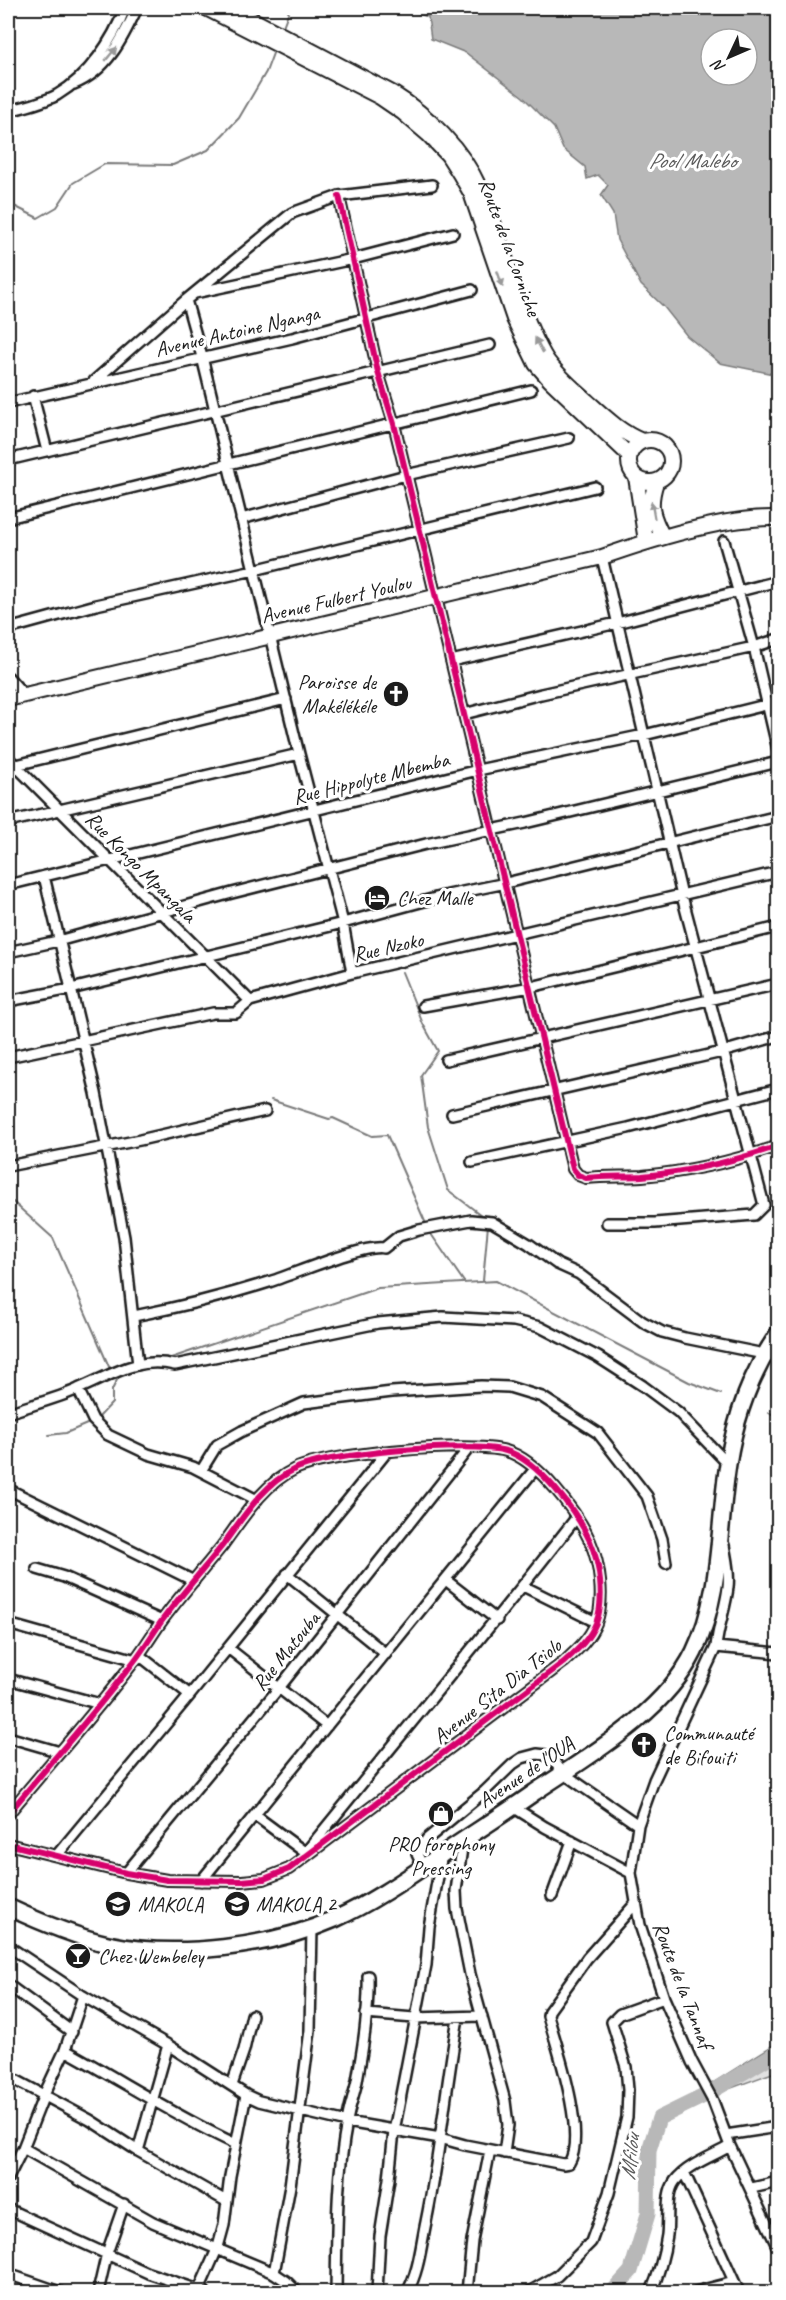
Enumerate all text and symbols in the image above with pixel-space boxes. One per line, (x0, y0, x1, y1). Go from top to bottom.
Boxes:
north arrow (699, 27, 759, 87)
one-way arrow (104, 47, 117, 62)
text: N (706, 54, 730, 77)
water label: Pool Malebo (648, 147, 740, 175)
street label: Route de la Corniche (473, 174, 547, 321)
one-way arrow (496, 270, 505, 288)
street label: Avenue Antoine Nganga (152, 299, 323, 363)
one-way arrow (534, 337, 544, 354)
one-way arrow (648, 500, 657, 519)
street label: Avenue Fulbert Youlou (259, 569, 415, 629)
place label: Paroisse de Makélékéle (298, 669, 378, 719)
church icon: Paroisse de Makélékéle (381, 679, 411, 709)
street label: Rue Hippolyte Mbemba (290, 746, 454, 810)
street label: Rue Kongo Mpangala (80, 806, 203, 929)
hotel icon: Chez Malle (362, 883, 392, 913)
place label: Chez Malle (397, 885, 474, 911)
street label: Rue Nzoko (350, 926, 427, 968)
street label: Rue Matouba (246, 1604, 327, 1696)
street label: Avenue Sita Dia Tsiolo (427, 1632, 568, 1749)
place label: Communauté de Bifouiti (664, 1720, 756, 1770)
street label: Avenue de l'OUA (473, 1730, 579, 1814)
church icon: Communauté de Bifouiti (629, 1730, 659, 1760)
shop icon: PRO forophony Pressing (426, 1799, 456, 1829)
place label: PRO forophony Pressing (388, 1831, 496, 1881)
school or university icon: MAKOLA (103, 1889, 133, 1919)
school or university icon: MAKOLA 2 (222, 1889, 252, 1919)
place label: MAKOLA (138, 1891, 204, 1917)
place label: MAKOLA 2 (256, 1891, 338, 1917)
street label: Route de la Tannaf (647, 1918, 721, 2056)
bar icon: Chez Wembeley (63, 1941, 93, 1971)
place label: Chez Wembeley (98, 1943, 205, 1969)
water label: Mfilou (614, 2129, 647, 2181)

